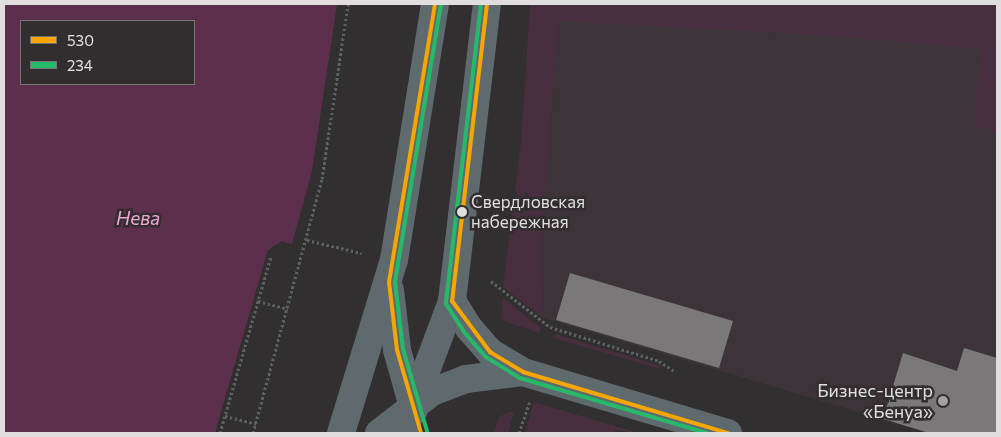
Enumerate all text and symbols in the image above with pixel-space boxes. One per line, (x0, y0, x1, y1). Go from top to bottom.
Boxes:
legend (20, 20, 195, 85)
text: 530 (67, 31, 94, 49)
text: 234 (67, 56, 93, 74)
place label: Свердловская набережная (471, 192, 585, 232)
water label: Нева (116, 207, 160, 229)
marker: Свердловская набережная (457, 207, 467, 217)
place label: Бизнес-центр «Бенуа» (817, 380, 933, 422)
marker: Бизнес-центр «Бенуа» (937, 395, 949, 407)

